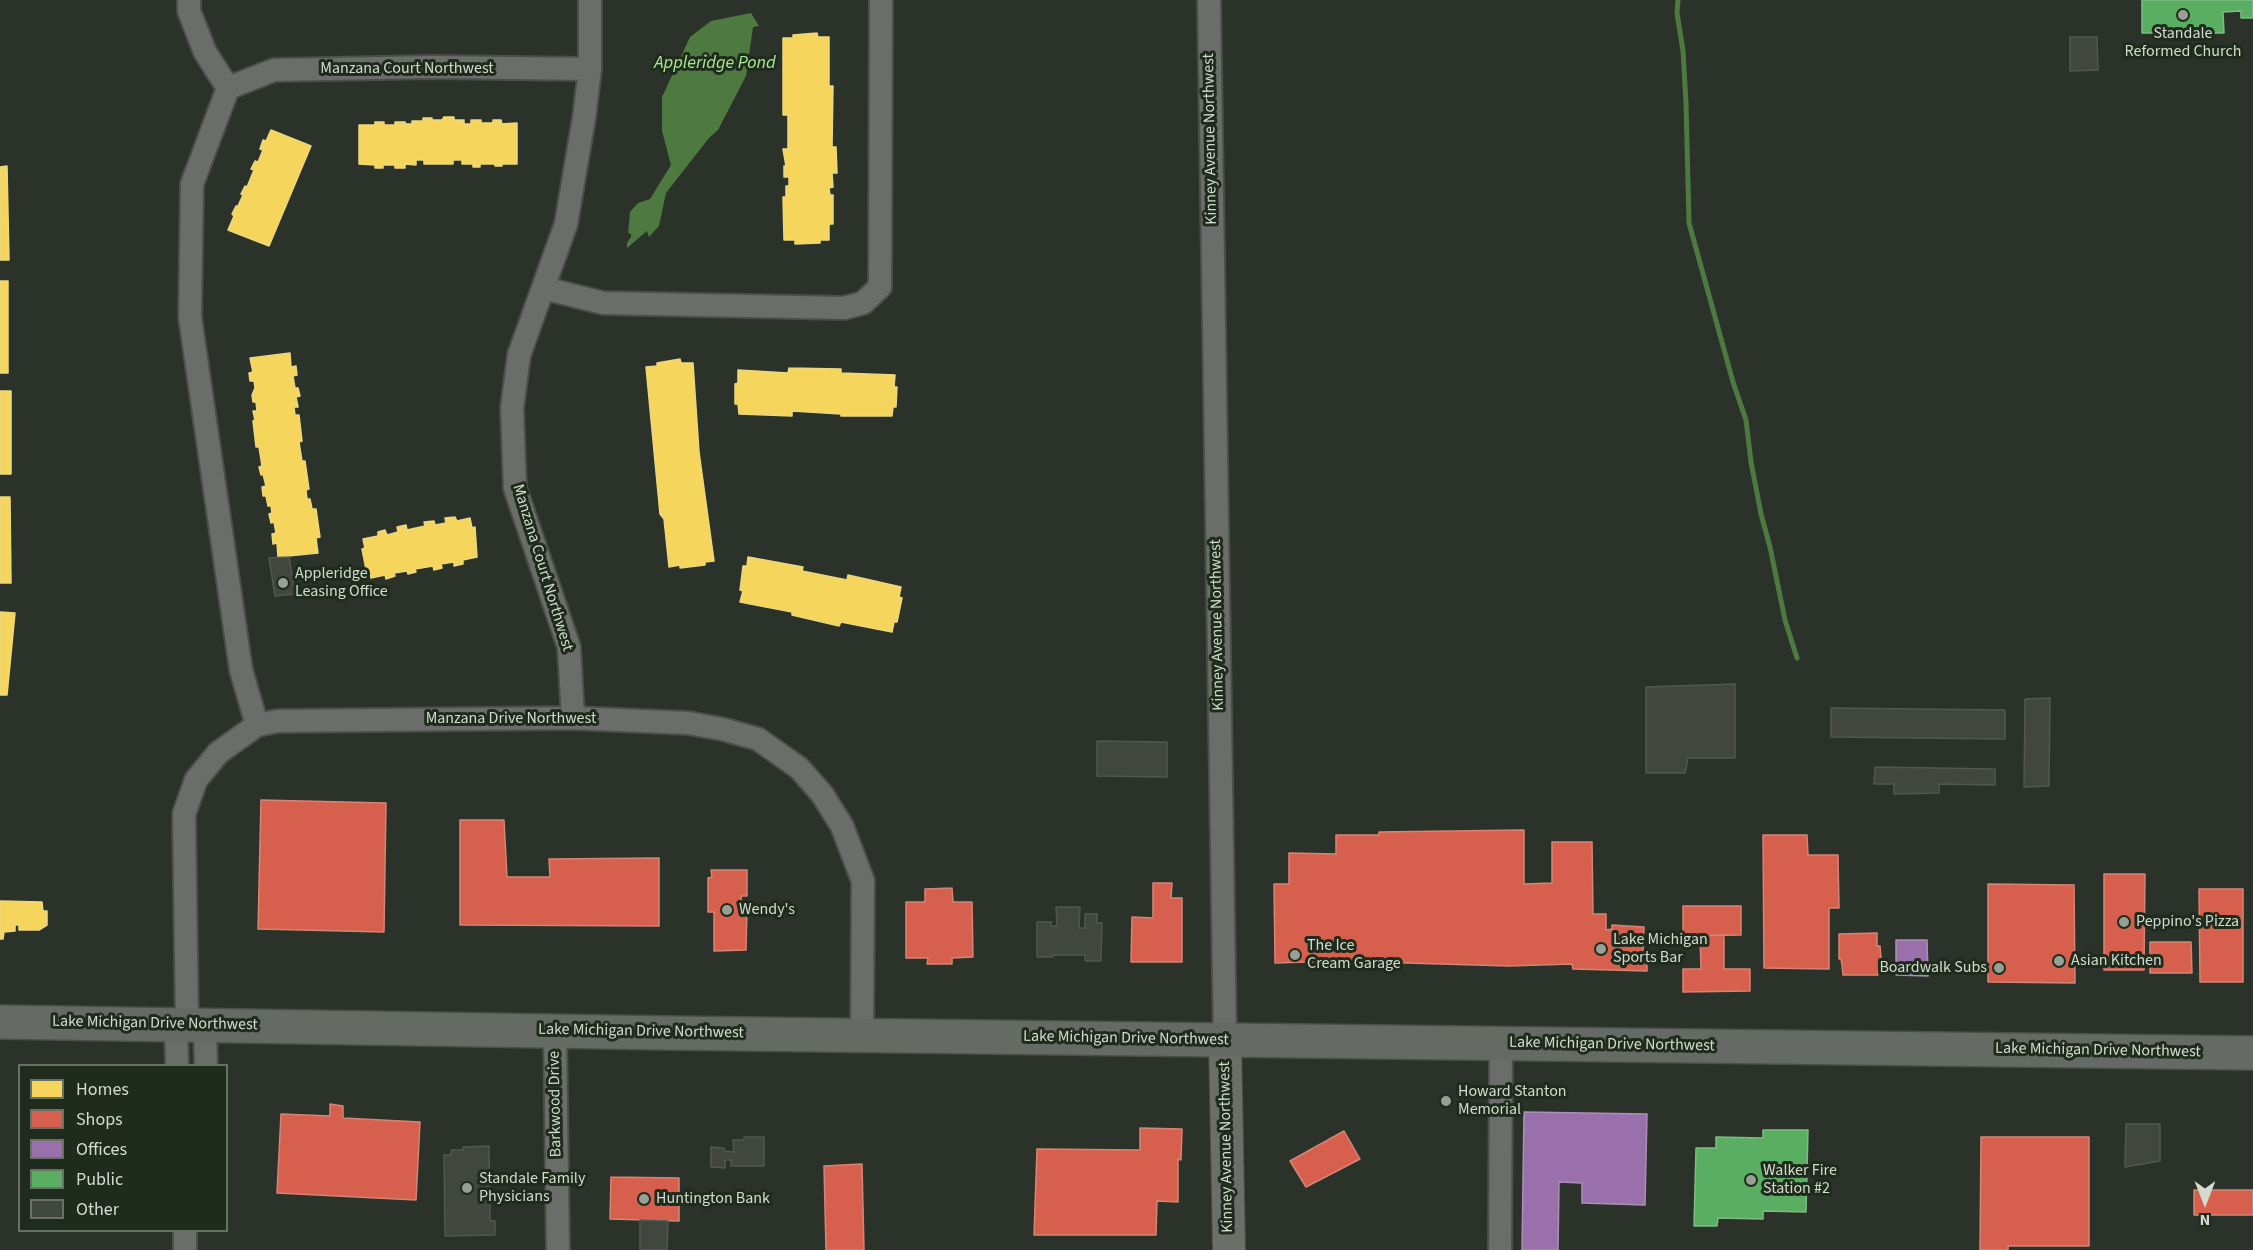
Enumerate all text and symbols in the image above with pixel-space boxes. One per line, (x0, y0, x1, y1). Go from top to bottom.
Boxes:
marker: Standale Reformed Church (2176, 8, 2190, 22)
place label: Standale Reformed Church (2125, 24, 2241, 62)
water label: Appleridge Pond (654, 53, 776, 75)
street label: Kinney Avenue Northwest (1200, 53, 1222, 225)
street label: Manzana Court Northwest (320, 59, 494, 79)
street label: Manzana Court Northwest (507, 482, 577, 654)
street label: Kinney Avenue Northwest (1207, 539, 1229, 711)
place label: Appleridge Leasing Office (295, 564, 388, 602)
marker: Appleridge Leasing Office (276, 576, 290, 590)
street label: Manzana Drive Northwest (426, 709, 596, 729)
place label: Wendy's (739, 900, 795, 920)
marker: Wendy's (720, 903, 734, 917)
place label: Peppino's Pizza (2136, 912, 2239, 932)
marker: Peppino's Pizza (2117, 915, 2131, 929)
place label: Lake Michigan Sports Bar (1613, 930, 1708, 968)
place label: The Ice Cream Garage (1307, 936, 1401, 974)
marker: Lake Michigan Sports Bar (1594, 942, 1608, 956)
marker: The Ice Cream Garage (1288, 948, 1302, 962)
place label: Asian Kitchen (2071, 951, 2162, 971)
marker: Asian Kitchen (2052, 954, 2066, 968)
place label: Boardwalk Subs (1879, 958, 1987, 978)
marker: Boardwalk Subs (1992, 961, 2006, 975)
street label: Lake Michigan Drive Northwest (52, 1013, 258, 1035)
street label: Lake Michigan Drive Northwest (538, 1021, 744, 1043)
street label: Lake Michigan Drive Northwest (1023, 1028, 1229, 1050)
street label: Lake Michigan Drive Northwest (1509, 1034, 1715, 1056)
street label: Lake Michigan Drive Northwest (1995, 1040, 2201, 1062)
street label: Barkwood Drive (545, 1051, 567, 1157)
street label: Kinney Avenue Northwest (1216, 1061, 1238, 1233)
legend (18, 1064, 228, 1232)
text: Homes (76, 1077, 129, 1102)
place label: Howard Stanton Memorial (1458, 1082, 1567, 1120)
marker: Howard Stanton Memorial (1439, 1094, 1453, 1108)
text: Shops (76, 1107, 123, 1132)
text: Offices (76, 1137, 127, 1162)
place label: Walker Fire Station #2 (1763, 1161, 1837, 1199)
text: Public (76, 1167, 123, 1192)
place label: Standale Family Physicians (479, 1169, 585, 1207)
north arrow (2175, 1172, 2235, 1232)
marker: Walker Fire Station #2 (1744, 1173, 1758, 1187)
marker: Standale Family Physicians (460, 1181, 474, 1195)
place label: Huntington Bank (656, 1189, 770, 1209)
marker: Huntington Bank (637, 1192, 651, 1206)
text: Other (76, 1197, 119, 1222)
text: N (2200, 1209, 2210, 1231)

